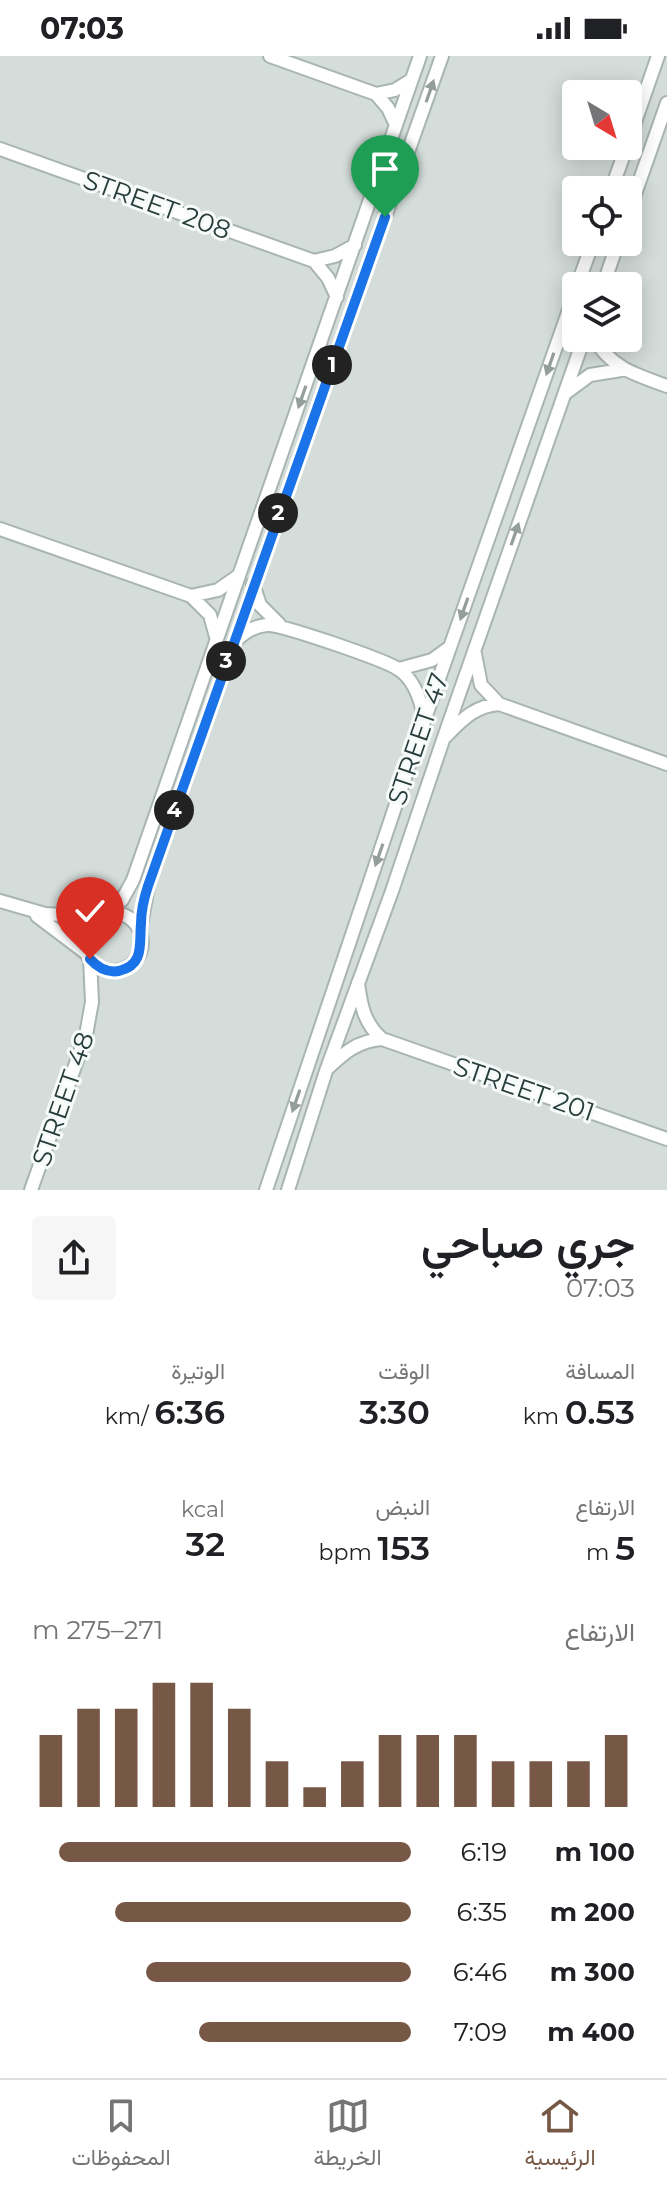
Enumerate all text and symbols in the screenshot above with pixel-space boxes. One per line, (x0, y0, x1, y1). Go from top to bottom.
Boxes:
text: 07:03 (40, 10, 124, 47)
one-way arrow (425, 78, 437, 102)
north arrow (562, 80, 642, 160)
map controls (562, 80, 642, 352)
pin (351, 135, 419, 217)
icon: arrive (363, 147, 407, 191)
street label: STREET 208 (79, 164, 235, 246)
button: locate (562, 176, 642, 256)
button: layers (562, 272, 642, 352)
pin: 1 (312, 345, 352, 385)
text: 1 (328, 351, 336, 378)
one-way arrow (543, 352, 556, 376)
one-way arrow (295, 385, 308, 409)
pin: 2 (258, 493, 298, 533)
text: 2 (272, 499, 284, 526)
one-way arrow (509, 522, 522, 546)
one-way arrow (457, 597, 469, 621)
pin: 3 (206, 641, 246, 681)
text: 3 (219, 647, 233, 674)
street label: STREET 47 (381, 669, 455, 809)
pin: 4 (154, 790, 194, 830)
text: 4 (166, 796, 182, 823)
one-way arrow (372, 843, 384, 867)
pin (56, 877, 124, 959)
icon: check (68, 889, 112, 933)
street label: STREET 48 (25, 1028, 101, 1170)
street label: STREET 201 (449, 1050, 599, 1128)
one-way arrow (289, 1089, 301, 1113)
text: جري صباحي (421, 1215, 635, 1269)
button: share (32, 1216, 116, 1300)
text: 07:03 (566, 1272, 635, 1304)
text: الوتيرة (171, 1358, 225, 1385)
text: الوقت (378, 1358, 430, 1385)
text: المسافة (565, 1358, 635, 1385)
text: 6:36 (154, 1391, 225, 1433)
text: 3:30 (359, 1391, 430, 1433)
text: 0.53 (565, 1391, 635, 1433)
text: /km (105, 1403, 154, 1430)
text: km (523, 1403, 565, 1430)
text: النبض (376, 1494, 430, 1521)
text: الارتفاع (575, 1494, 635, 1521)
text: kcal (181, 1496, 225, 1523)
text: 32 (186, 1523, 225, 1565)
text: 153 (378, 1527, 430, 1569)
text: 5 (615, 1527, 635, 1569)
text: bpm (319, 1539, 378, 1566)
text: m (586, 1539, 615, 1566)
text: 271–275 m (32, 1614, 163, 1646)
text: الارتفاع (564, 1616, 635, 1648)
text: 6:19 (460, 1836, 507, 1868)
text: 100 m (555, 1836, 635, 1868)
text: 6:35 (457, 1896, 507, 1928)
text: 200 m (550, 1896, 635, 1928)
text: 6:46 (453, 1956, 507, 1988)
text: 300 m (550, 1956, 635, 1988)
text: 7:09 (454, 2016, 507, 2048)
text: 400 m (547, 2016, 635, 2048)
tab: المحفوظات (71, 2094, 171, 2177)
tab: الخريطة (313, 2094, 382, 2177)
tab: الرئيسية (524, 2094, 596, 2177)

